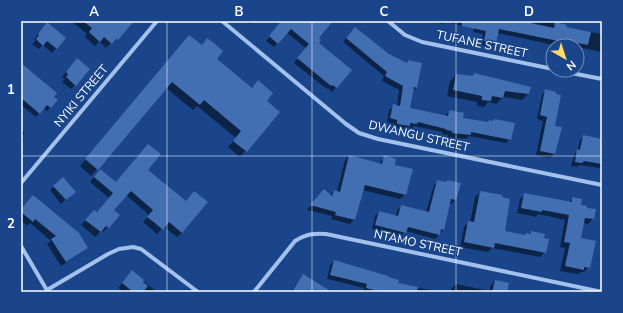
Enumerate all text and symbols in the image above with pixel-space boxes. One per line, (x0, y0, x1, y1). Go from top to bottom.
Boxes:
text: A (89, 3, 99, 21)
text: B (235, 3, 244, 21)
text: C (380, 3, 389, 21)
text: D (524, 3, 534, 21)
street label: TUFANE STREET (435, 26, 530, 62)
north arrow (545, 38, 585, 78)
text: N (563, 57, 579, 74)
street label: NYIKI STREET (50, 61, 112, 130)
text: 1 (7, 81, 15, 99)
street label: DWANGU STREET (367, 117, 472, 156)
text: 2 (7, 215, 15, 233)
street label: NTAMO STREET (372, 226, 464, 260)

